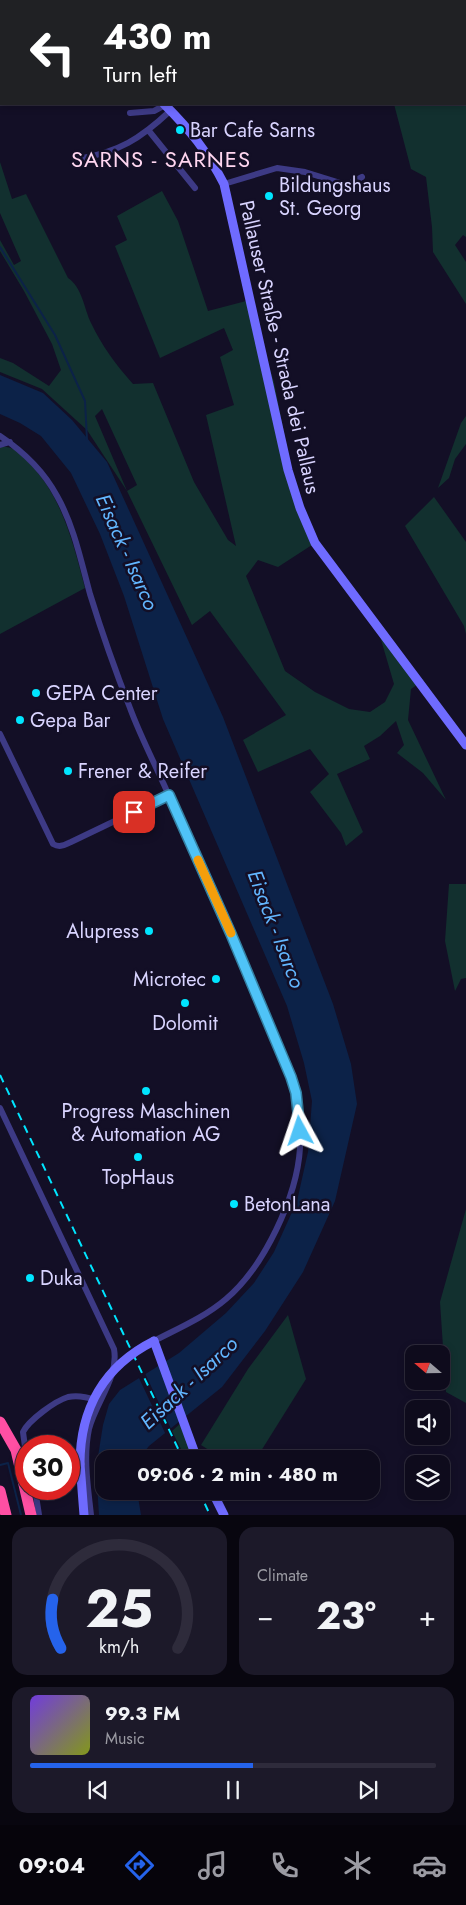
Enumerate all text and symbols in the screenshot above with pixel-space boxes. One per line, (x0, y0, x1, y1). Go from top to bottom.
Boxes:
text: 430 m (103, 12, 212, 62)
icon: left (20, 20, 85, 85)
text: Turn left (103, 58, 177, 90)
place label: Bar Cafe Sarns (190, 116, 315, 145)
marker: Bar Cafe Sarns (174, 124, 186, 136)
district label: SARNS - SARNES (71, 143, 251, 175)
place label: Bildungshaus St. Georg (279, 171, 391, 223)
marker: Bildungshaus St. Georg (263, 190, 275, 202)
street label: Pallauser Straße - Strada dei Pallaus (232, 198, 327, 497)
water label: Eisack - Isarco (88, 489, 166, 615)
place label: GEPA Center (46, 679, 158, 708)
marker: GEPA Center (30, 687, 42, 699)
place label: Gepa Bar (30, 706, 111, 735)
marker: Gepa Bar (14, 714, 26, 726)
place label: Frener & Reifer (78, 757, 207, 786)
marker: Frener & Reifer (62, 765, 74, 777)
pin (113, 791, 155, 833)
icon: arrive (120, 798, 148, 826)
water label: Eisack - Isarco (240, 866, 312, 992)
place label: Alupress (66, 917, 139, 946)
marker: Alupress (143, 925, 155, 937)
place label: Microtec (133, 965, 206, 994)
marker: Microtec (210, 973, 222, 985)
marker: Dolomit (179, 997, 191, 1009)
place label: Dolomit (152, 1009, 218, 1038)
marker: Progress Maschinen & Automation AG (140, 1085, 152, 1097)
place label: Progress Maschinen & Automation AG (62, 1097, 230, 1149)
position arrow (273, 1104, 325, 1156)
marker: TopHaus (132, 1151, 144, 1163)
place label: TopHaus (102, 1163, 174, 1192)
place label: BetonLana (244, 1190, 330, 1219)
marker: BetonLana (228, 1198, 240, 1210)
place label: Duka (40, 1264, 83, 1293)
marker: Duka (24, 1272, 36, 1284)
water label: Eisack - Isarco (133, 1330, 245, 1436)
north arrow (405, 1345, 450, 1390)
map controls (405, 1345, 450, 1500)
button: sound (405, 1400, 450, 1445)
speed limit sign: 30 (15, 1435, 80, 1500)
button: layers (405, 1455, 450, 1500)
text: 09:06 · 2 min · 480 m (137, 1461, 338, 1488)
text: Climate (257, 1564, 308, 1587)
text: 25 (86, 1571, 153, 1647)
text: 23° (316, 1588, 376, 1643)
text: − (257, 1596, 274, 1637)
text: + (419, 1596, 436, 1637)
text: km/h (99, 1634, 140, 1660)
text: 99.3 FM (105, 1700, 180, 1727)
text: Music (105, 1727, 145, 1750)
icon: previous (84, 1776, 112, 1804)
icon: pause (219, 1776, 247, 1804)
icon: next (354, 1776, 382, 1804)
icon: directions (122, 1848, 157, 1883)
icon: music (195, 1848, 230, 1883)
icon: phone (267, 1848, 302, 1883)
icon: climate (340, 1848, 375, 1883)
icon: car (412, 1848, 447, 1883)
text: 09:04 (19, 1849, 85, 1881)

